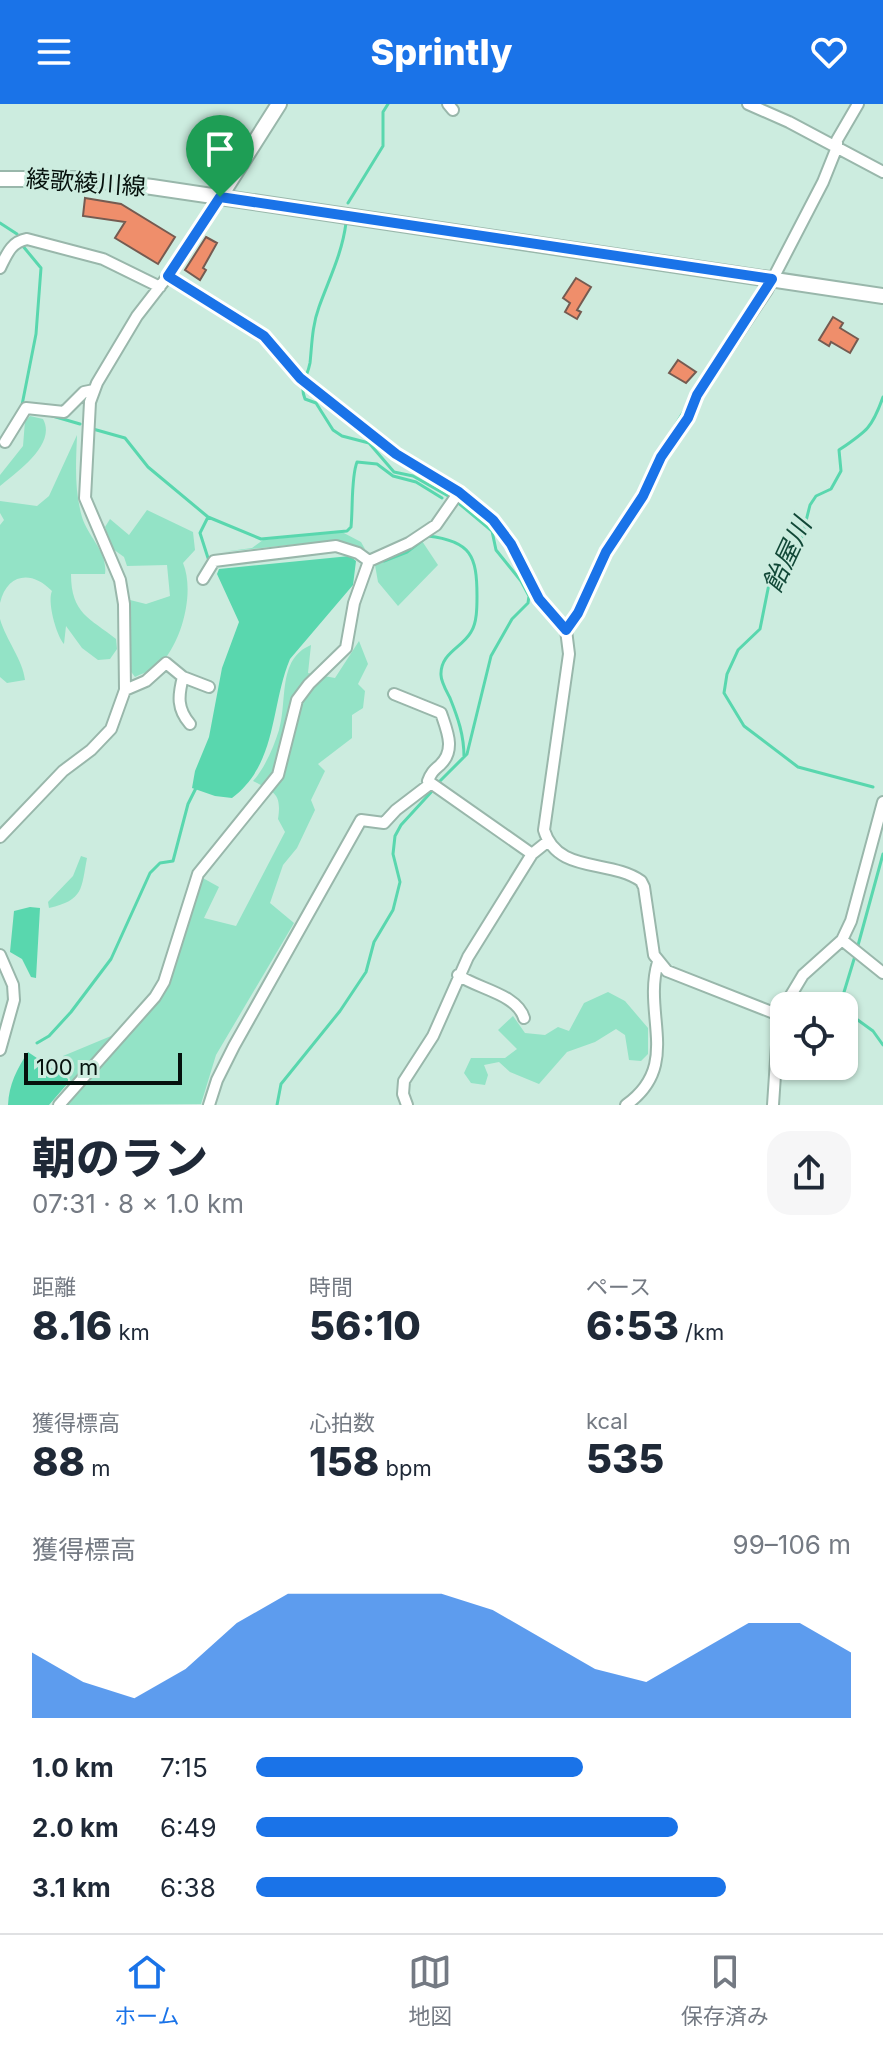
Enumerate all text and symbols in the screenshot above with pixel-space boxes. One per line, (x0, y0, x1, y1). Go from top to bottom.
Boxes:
icon: menu (32, 30, 76, 74)
text: Sprintly (371, 30, 512, 74)
icon: heart (807, 30, 851, 74)
pin (186, 115, 254, 197)
icon: arrive (198, 127, 242, 171)
street label: 綾歌綾川線 (25, 164, 147, 201)
water label: 飴屋川 (756, 510, 818, 597)
map controls (770, 992, 858, 1080)
button: locate (770, 992, 858, 1080)
scale bar (24, 1049, 182, 1085)
text: 100 m (36, 1054, 98, 1080)
text: 朝のラン (32, 1131, 208, 1185)
button: share (767, 1131, 851, 1215)
text: 07:31 · 8 × 1.0 km (32, 1188, 244, 1219)
text: 距離 (32, 1274, 76, 1300)
text: 時間 (309, 1274, 353, 1300)
text: ペース (586, 1274, 651, 1300)
text: 8.16 (32, 1301, 112, 1350)
text: 56:10 (309, 1301, 421, 1350)
text: 6:53 (586, 1301, 679, 1350)
text: km (112, 1319, 150, 1345)
text: /km (679, 1319, 724, 1345)
text: kcal (586, 1408, 628, 1434)
text: 獲得標高 (32, 1410, 120, 1436)
text: 心拍数 (309, 1410, 375, 1436)
text: 535 (586, 1434, 664, 1483)
text: 88 (32, 1437, 85, 1486)
text: 158 (309, 1437, 379, 1486)
text: m (85, 1455, 111, 1481)
text: bpm (379, 1455, 432, 1481)
text: 99–106 m (733, 1529, 851, 1560)
text: 獲得標高 (32, 1534, 136, 1565)
text: 1.0 km (32, 1752, 114, 1783)
text: 7:15 (160, 1752, 208, 1783)
text: 2.0 km (32, 1812, 119, 1843)
text: 6:49 (160, 1812, 217, 1843)
text: 3.1 km (32, 1872, 111, 1903)
text: 6:38 (160, 1872, 216, 1903)
tab: ホーム (114, 1950, 180, 2030)
tab: 地図 (408, 1950, 452, 2030)
tab: 保存済み (681, 1950, 769, 2030)

